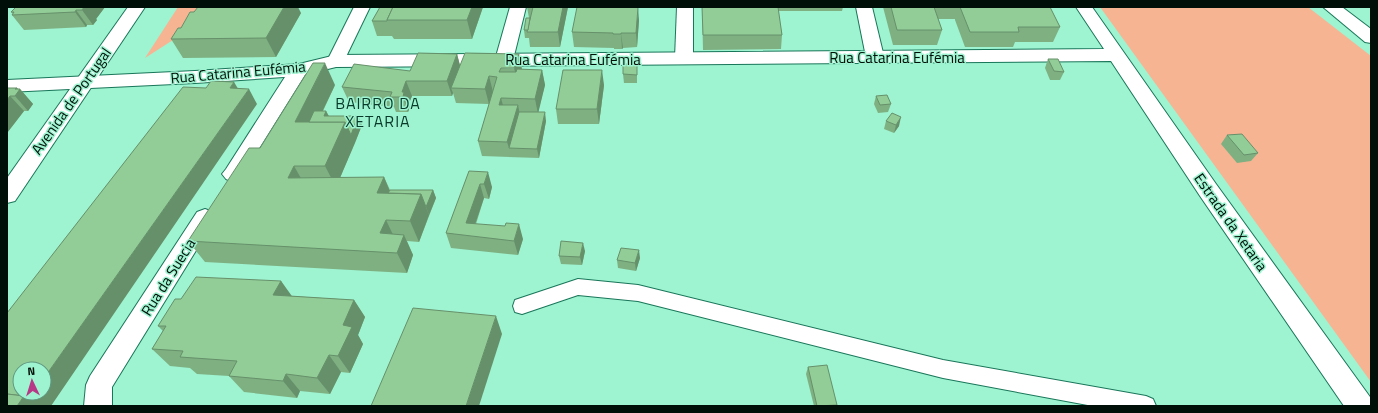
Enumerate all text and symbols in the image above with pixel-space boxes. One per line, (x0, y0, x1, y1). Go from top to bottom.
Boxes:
street label: Avenida de Portugal (25, 43, 117, 159)
street label: Rua Catarina Eufémia (829, 46, 965, 69)
street label: Rua Catarina Eufémia (505, 48, 641, 71)
street label: Rua Catarina Eufémia (169, 55, 307, 89)
district label: BAIRRO DA XETARIA (335, 91, 421, 133)
street label: Estrada da Xetaria (1189, 168, 1274, 276)
street label: Rua da Suecia (135, 233, 201, 320)
north arrow (12, 361, 52, 401)
text: N (27, 363, 36, 379)

